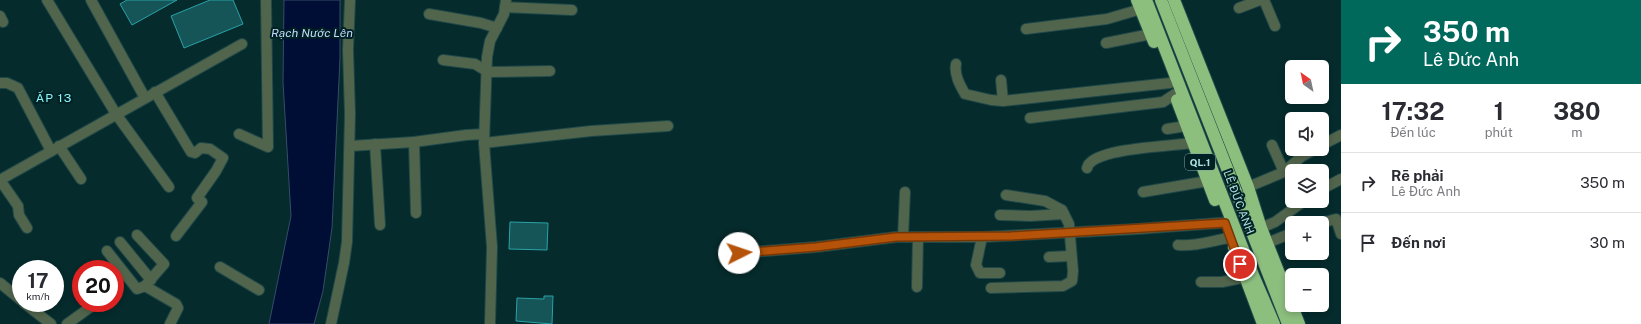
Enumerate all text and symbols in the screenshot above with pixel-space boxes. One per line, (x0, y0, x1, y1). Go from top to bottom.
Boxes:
text: 350 m (1423, 15, 1510, 48)
icon: right (1357, 16, 1409, 68)
water label: Rạch Nước Lên (271, 26, 353, 40)
text: Lê Đức Anh (1423, 49, 1519, 70)
north arrow (1285, 60, 1329, 104)
map controls (1285, 60, 1329, 312)
district label: ẤP 13 (36, 90, 72, 105)
text: 17:32 (1381, 97, 1444, 125)
text: 1 (1494, 97, 1504, 125)
text: 380 (1553, 97, 1601, 125)
button: sound (1285, 112, 1329, 156)
text: Đến lúc (1390, 125, 1436, 140)
text: phút (1485, 125, 1513, 140)
text: m (1571, 125, 1582, 140)
road number: QL.1 (1185, 154, 1215, 170)
button: layers (1285, 164, 1329, 208)
text: Rẽ phải (1391, 167, 1444, 184)
street label: LÊ ĐỨC ANH (1221, 168, 1258, 236)
icon: right (1357, 172, 1379, 194)
text: 350 m (1580, 174, 1625, 191)
text: Lê Đức Anh (1391, 184, 1460, 199)
button: + (1285, 216, 1329, 260)
position arrow (718, 232, 760, 274)
icon: arrive (1357, 232, 1379, 254)
text: Đến nơi (1391, 234, 1446, 251)
text: 30 m (1590, 234, 1625, 251)
pin (1223, 247, 1257, 281)
icon: arrive (1229, 253, 1251, 275)
speed limit sign: 20 (72, 260, 124, 312)
button: − (1285, 268, 1329, 312)
text: 17 (27, 269, 49, 293)
text: km/h (26, 290, 50, 302)

